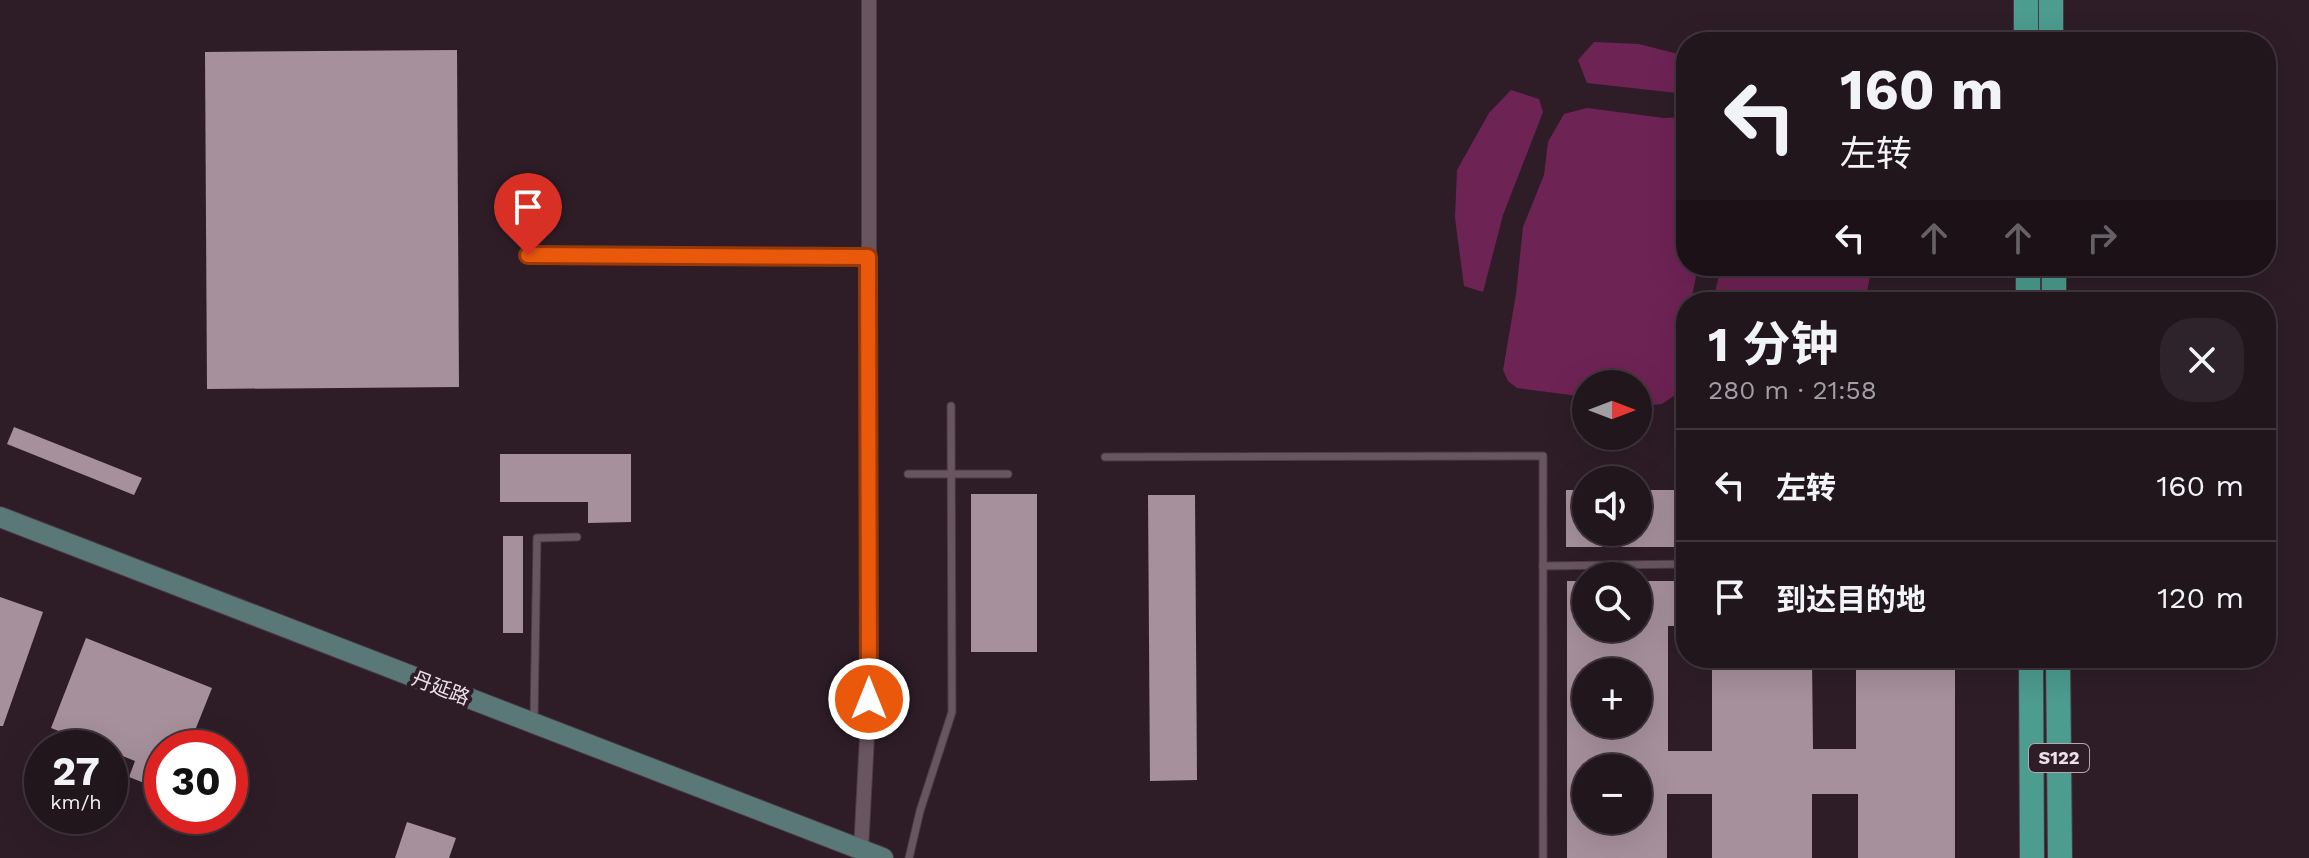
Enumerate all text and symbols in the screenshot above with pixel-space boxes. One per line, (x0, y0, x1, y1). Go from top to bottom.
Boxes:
text: 160 m (1840, 57, 2003, 123)
icon: left (1708, 64, 1812, 168)
text: 左转 (1840, 133, 1912, 175)
pin (494, 173, 562, 255)
icon: arrive (506, 185, 550, 229)
icon: left (1828, 216, 1872, 260)
icon: ahead (1912, 216, 1956, 260)
icon: ahead (1996, 216, 2040, 260)
icon: right (2080, 216, 2124, 260)
text: 1 分钟 (1708, 316, 1838, 373)
button: close (2160, 318, 2244, 402)
north arrow (1572, 370, 1652, 450)
map controls (1572, 370, 1652, 834)
text: 280 m · 21:58 (1708, 375, 1877, 405)
icon: left (1708, 463, 1752, 507)
button: sound (1572, 466, 1652, 546)
text: 160 m (2157, 468, 2244, 503)
text: 左转 (1776, 470, 1836, 505)
button: search (1572, 562, 1652, 642)
icon: arrive (1708, 575, 1752, 619)
text: 120 m (2157, 580, 2244, 615)
text: 到达目的地 (1776, 582, 1926, 617)
position arrow (827, 657, 911, 741)
button: + (1572, 658, 1652, 738)
street label: 丹延路 (409, 666, 473, 710)
speed limit sign: 30 (144, 730, 248, 834)
road number: S122 (2029, 744, 2089, 772)
text: 27 (52, 748, 100, 795)
button: − (1572, 754, 1652, 834)
text: km/h (50, 790, 102, 814)

